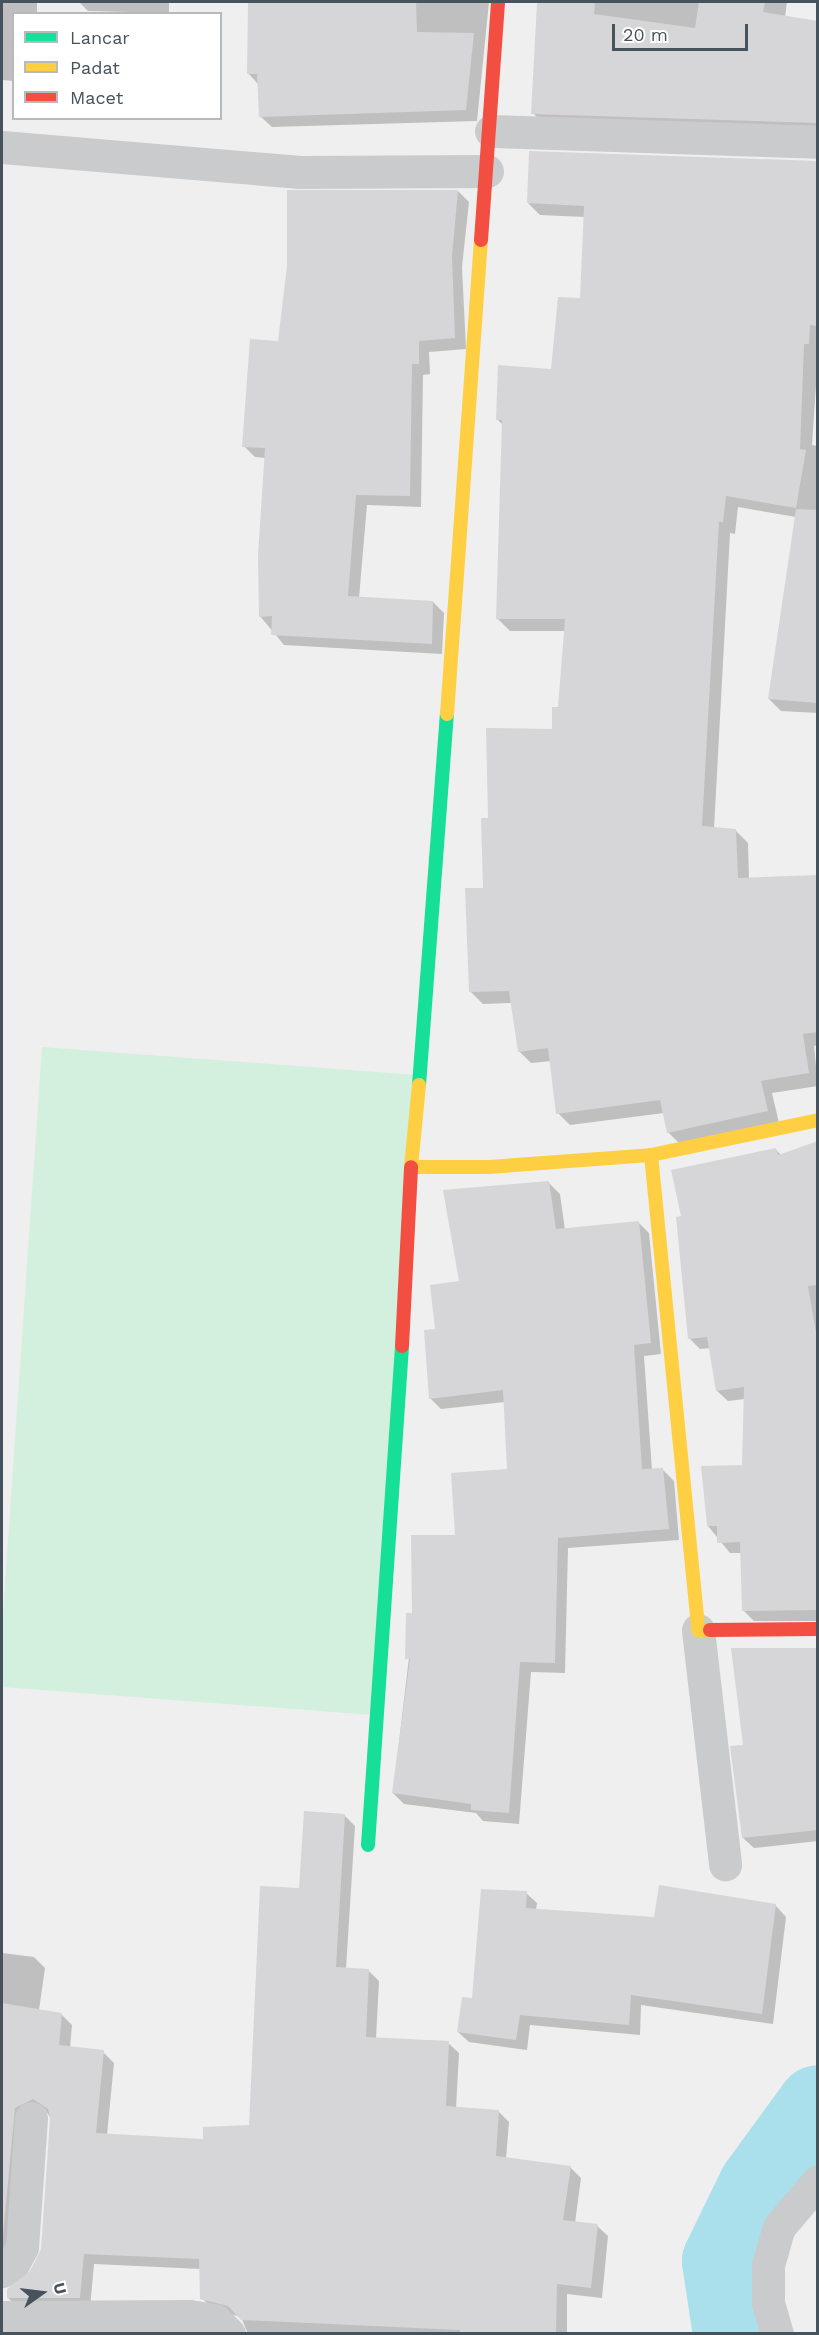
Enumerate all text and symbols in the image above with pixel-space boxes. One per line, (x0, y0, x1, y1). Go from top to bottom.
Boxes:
legend (12, 12, 222, 120)
scale bar (615, 12, 752, 50)
text: 20 m (623, 24, 668, 45)
text: Lancar (70, 27, 130, 48)
text: Padat (70, 57, 120, 78)
text: Macet (70, 87, 123, 108)
north arrow (12, 2263, 72, 2323)
text: U (49, 2281, 71, 2296)

